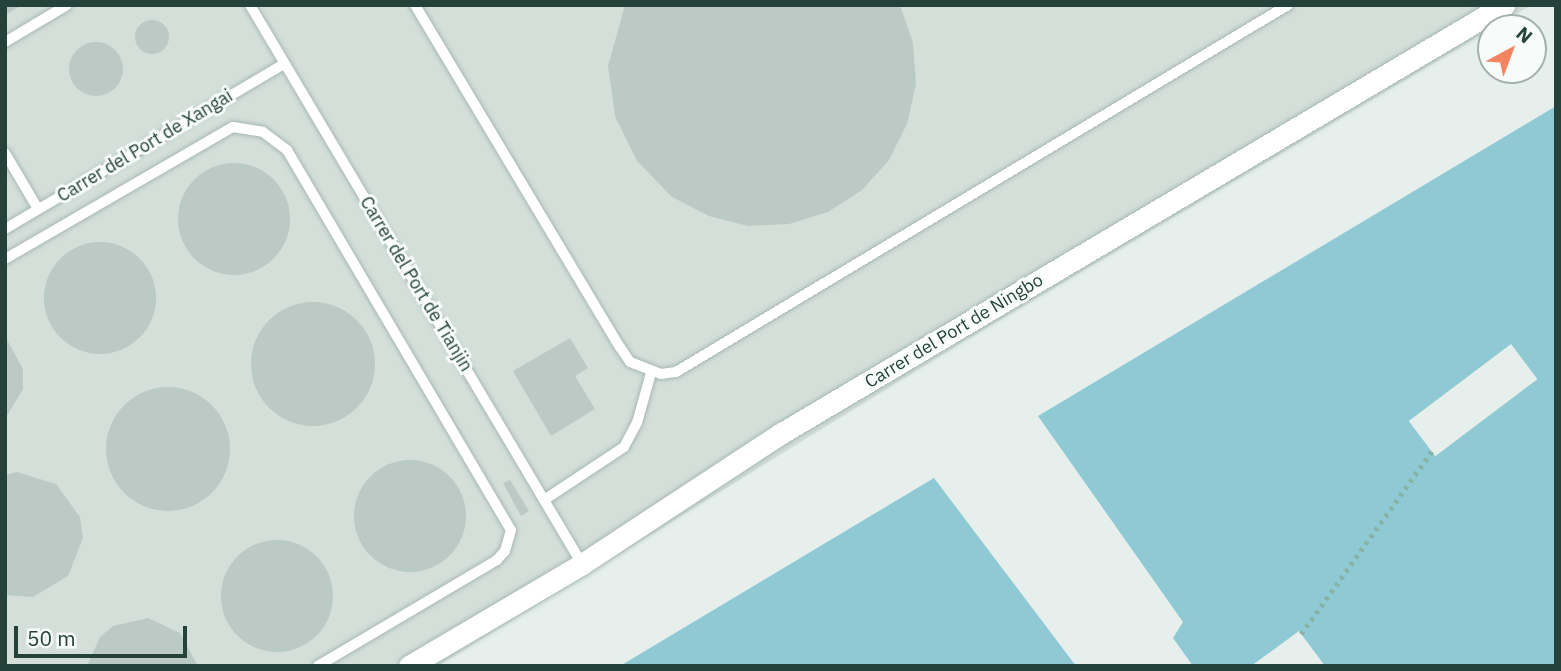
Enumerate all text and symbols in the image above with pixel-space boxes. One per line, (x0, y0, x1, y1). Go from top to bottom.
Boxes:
north arrow (1477, 14, 1547, 84)
text: N (1511, 21, 1538, 48)
street label: Carrer del Port de Xangai (53, 85, 237, 207)
street label: Carrer del Port de Tianjin (355, 193, 477, 375)
street label: Carrer del Port de Ningbo (861, 269, 1047, 393)
scale bar (18, 612, 191, 656)
text: 50 m (27, 624, 76, 652)

